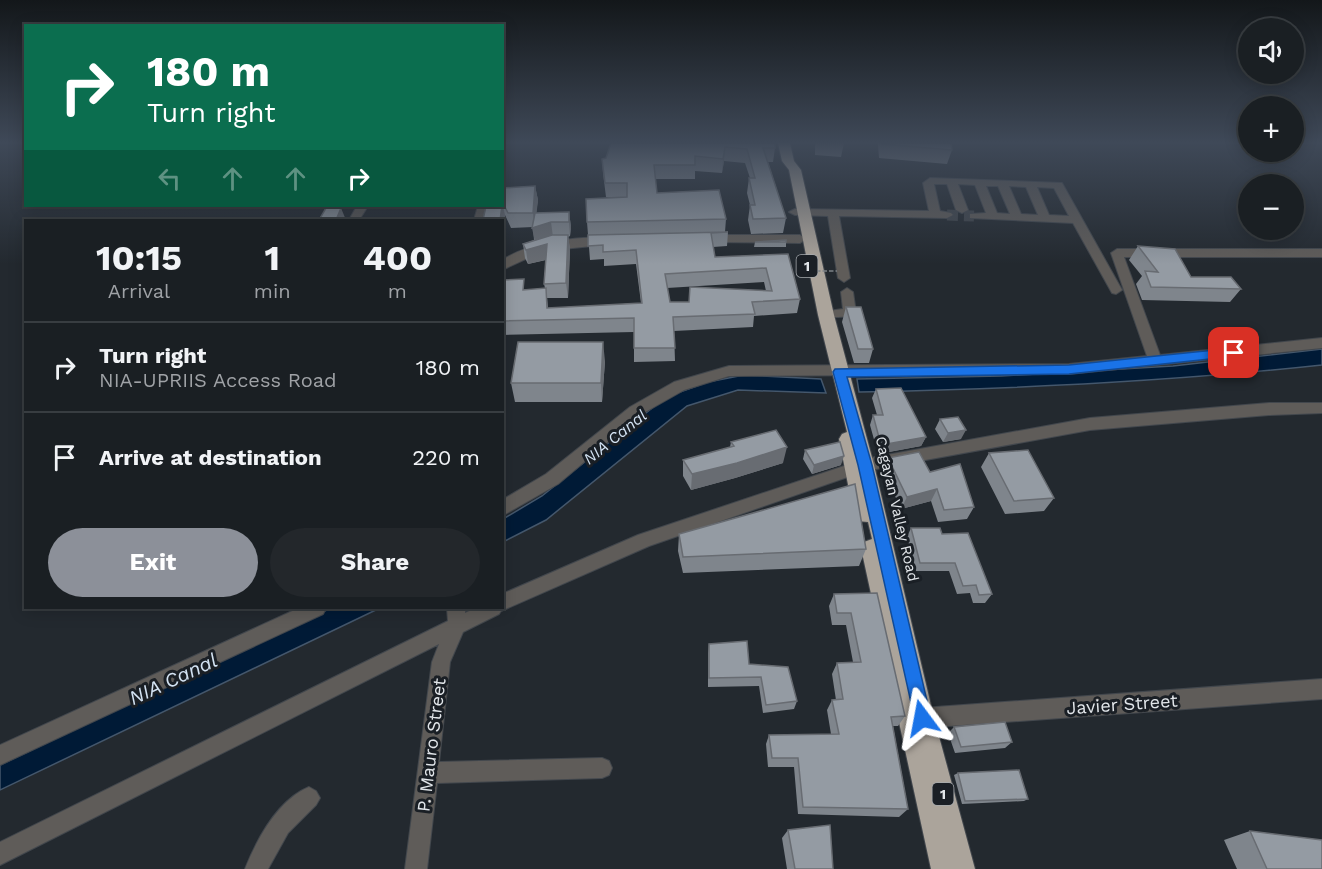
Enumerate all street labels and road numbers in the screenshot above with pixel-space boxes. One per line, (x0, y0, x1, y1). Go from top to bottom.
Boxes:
road number: 1 (796, 255, 818, 277)
street label: Cagayan Valley Road (872, 435, 922, 583)
street label: P. Mauro Street (412, 677, 450, 813)
street label: Javier Street (1066, 690, 1179, 718)
road number: 1 (932, 783, 954, 805)

